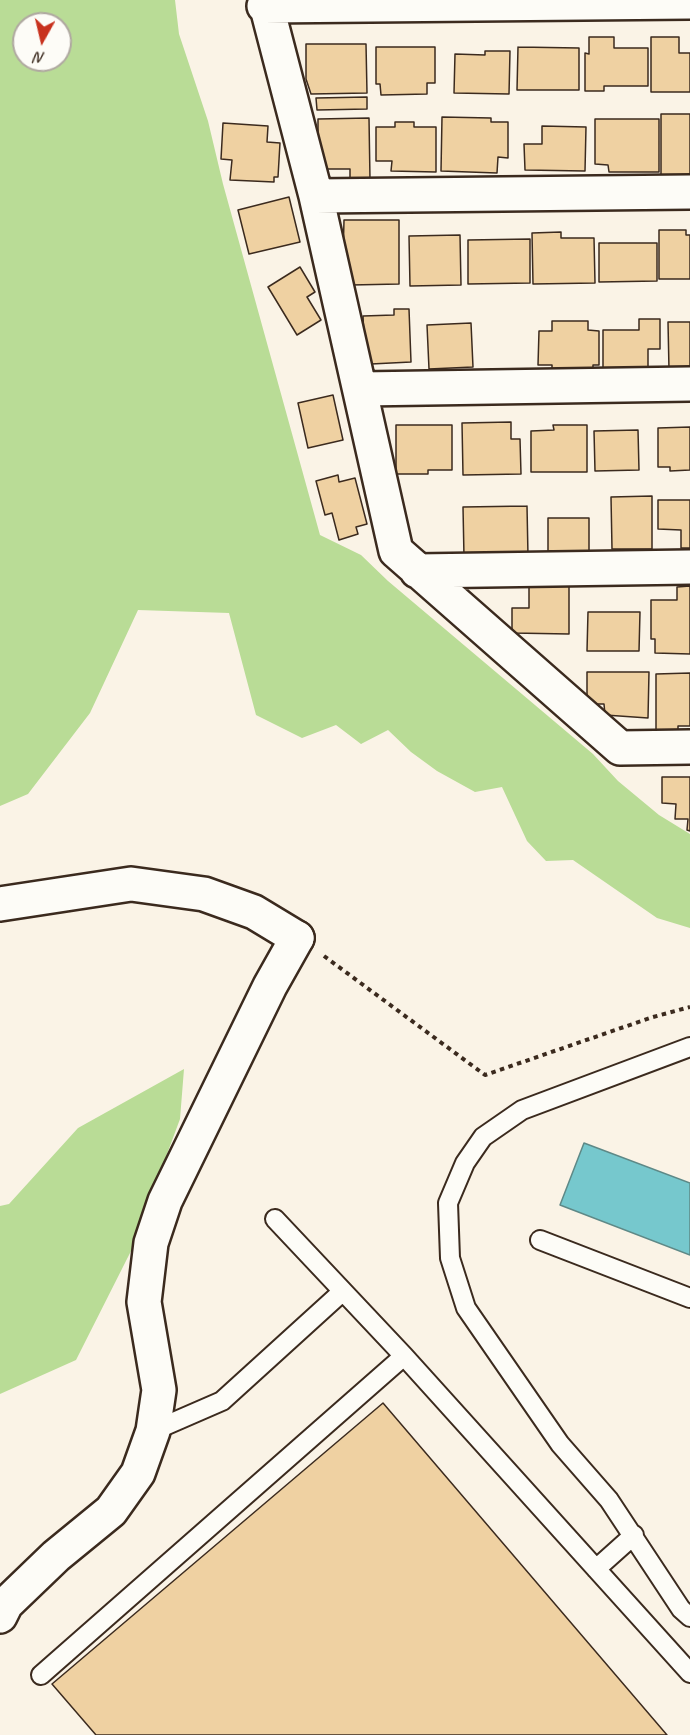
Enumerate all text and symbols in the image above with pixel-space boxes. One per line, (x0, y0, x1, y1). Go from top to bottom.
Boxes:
north arrow (12, 12, 72, 72)
text: N (33, 47, 46, 68)

